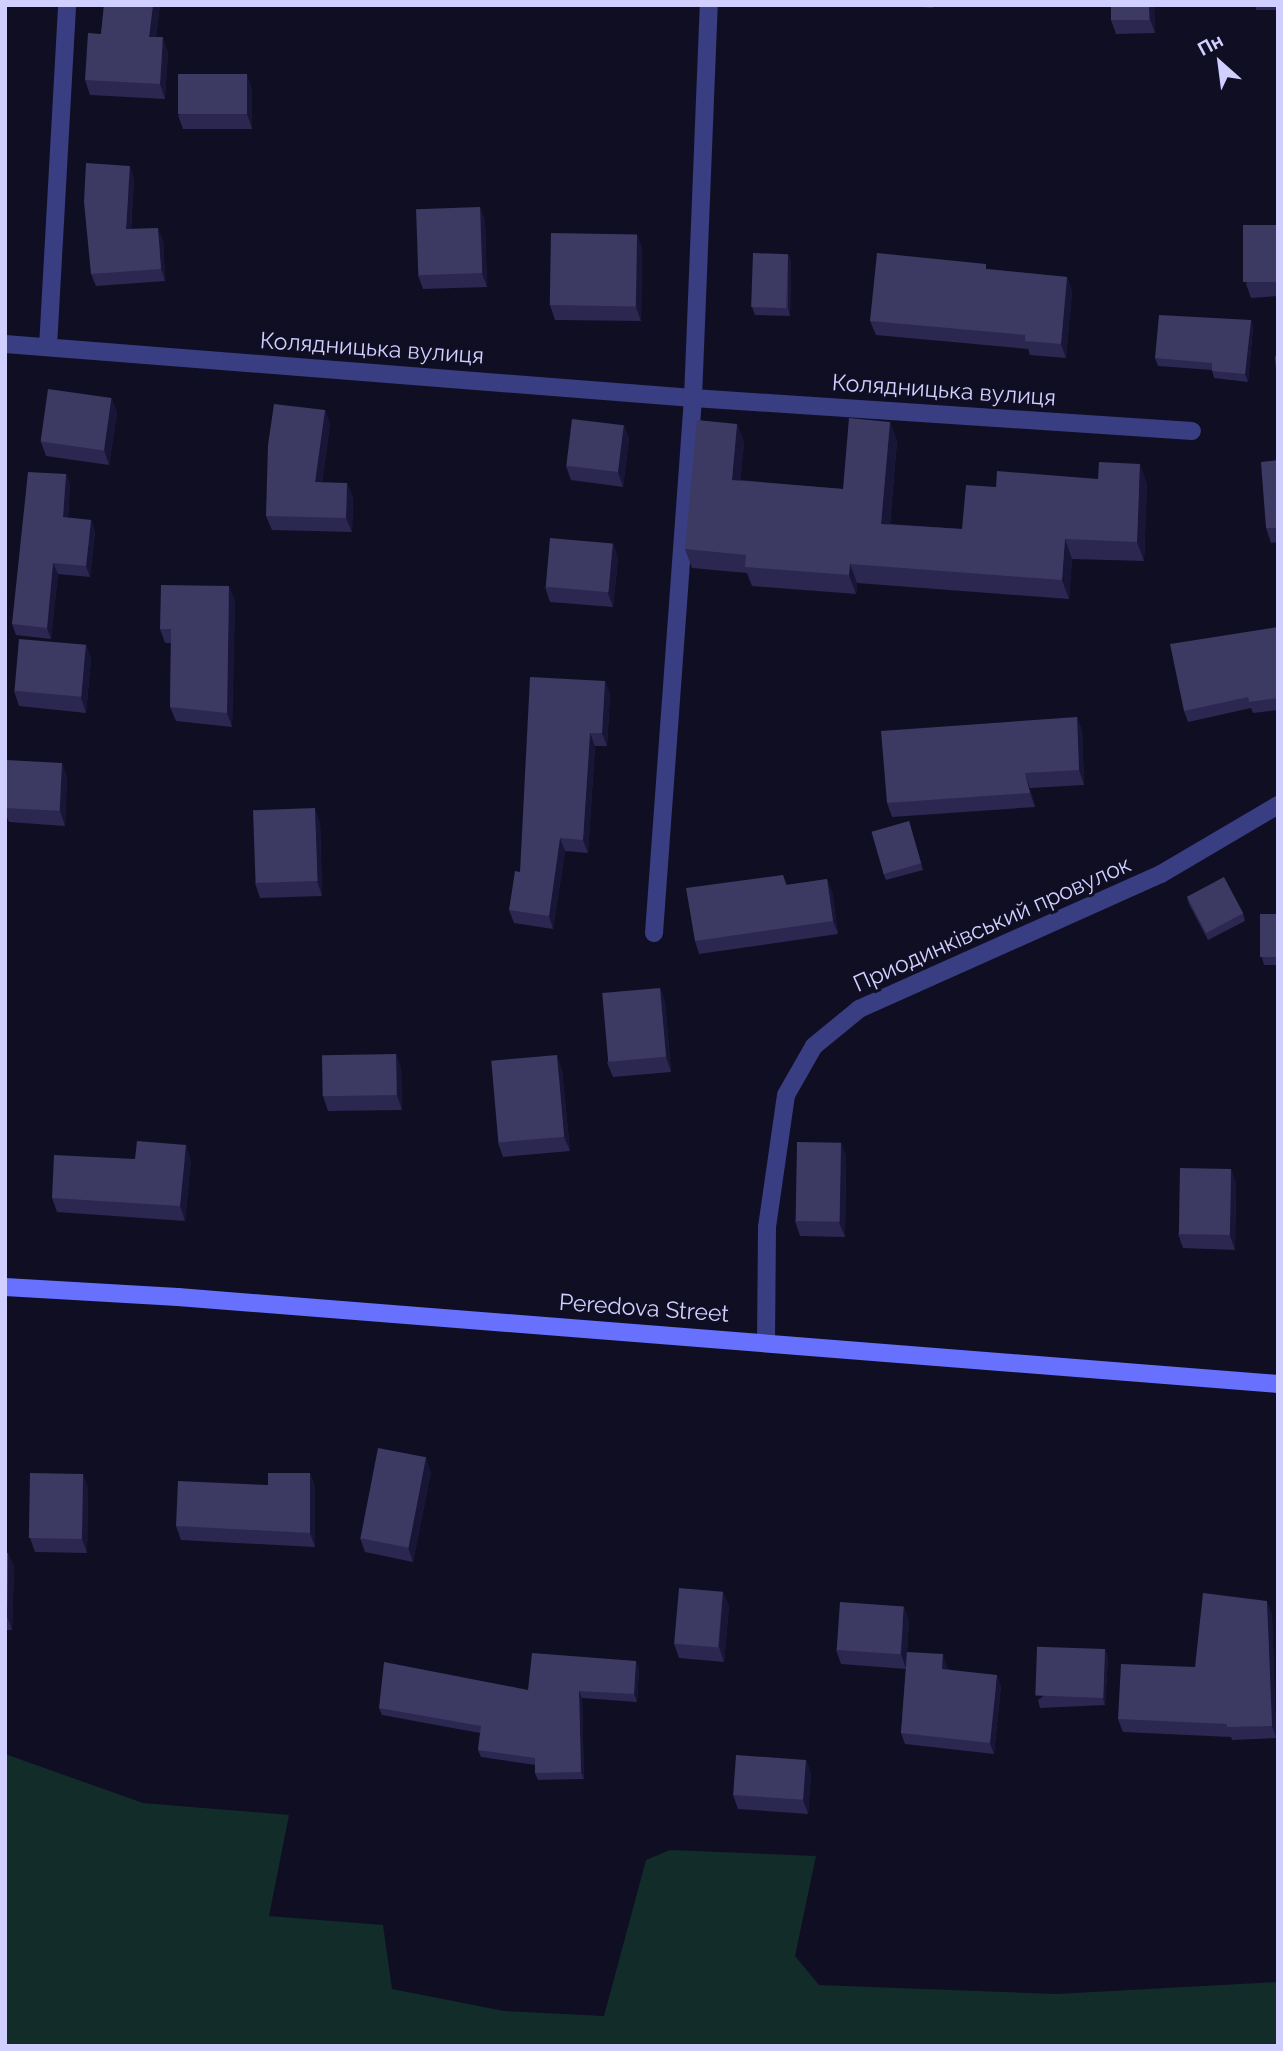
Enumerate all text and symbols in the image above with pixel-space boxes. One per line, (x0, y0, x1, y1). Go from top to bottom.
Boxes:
north arrow (1185, 28, 1255, 98)
text: Пн (1194, 29, 1226, 60)
street label: Колядницька вулиця (259, 326, 485, 370)
street label: Колядницька вулиця (831, 368, 1057, 412)
street label: Приодинківський провулок (849, 850, 1135, 998)
street label: Peredova Street (558, 1288, 730, 1328)

